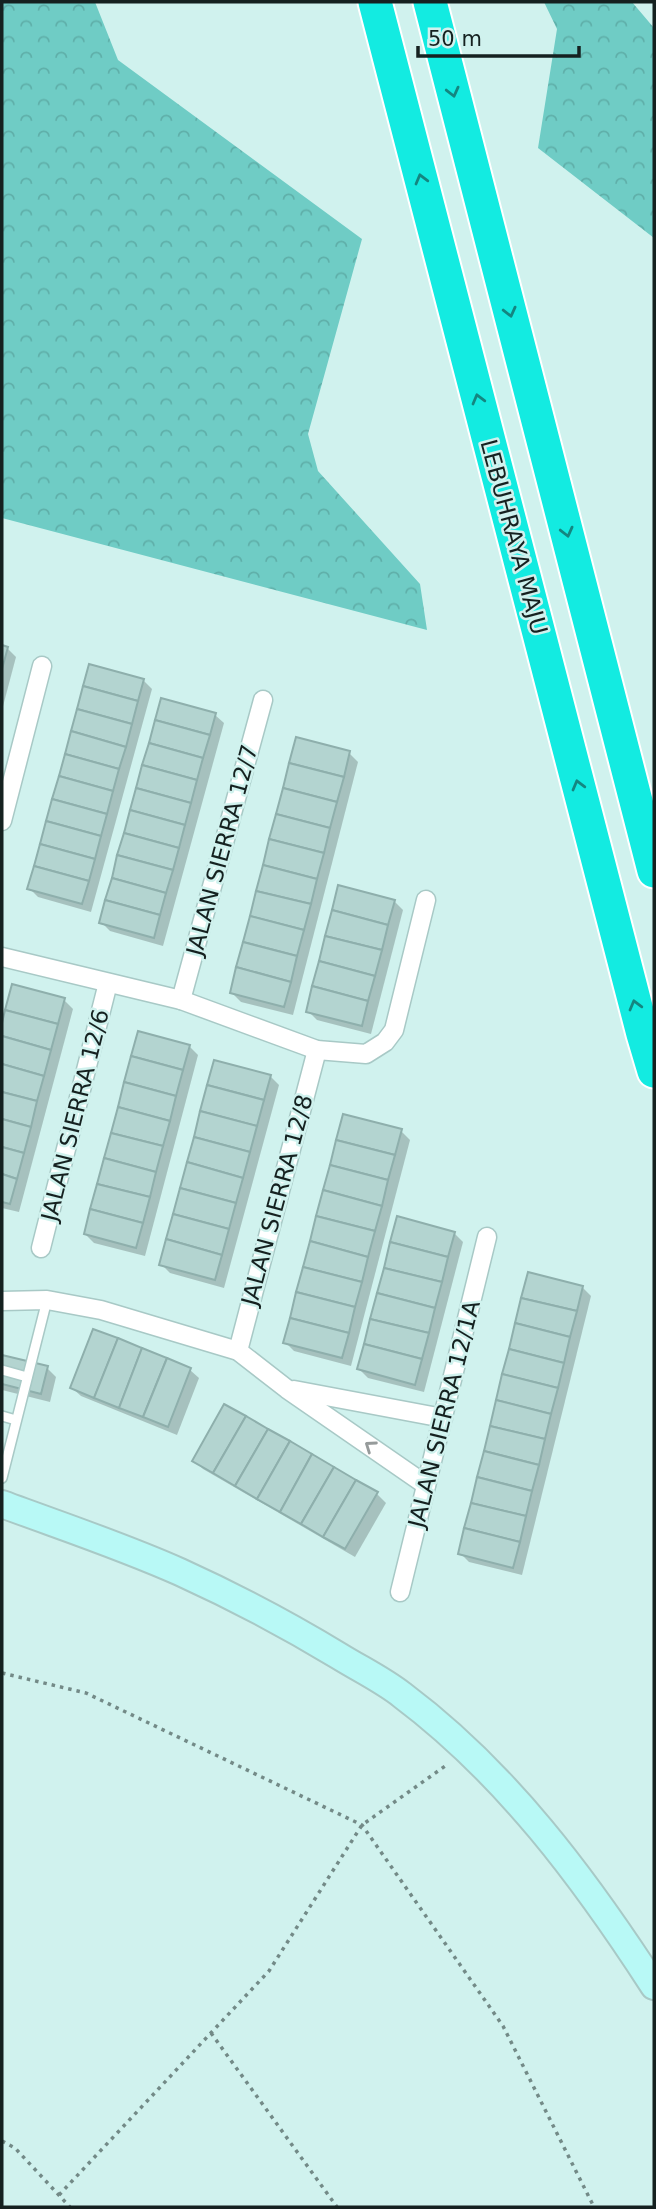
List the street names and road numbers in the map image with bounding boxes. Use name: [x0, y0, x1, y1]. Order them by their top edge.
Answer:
street label: LEBUHRAYA MAJU: [475, 437, 553, 637]
street label: JALAN SIERRA 12/7: [181, 742, 263, 960]
street label: JALAN SIERRA 12/6: [36, 1006, 114, 1226]
street label: JALAN SIERRA 12/8: [236, 1092, 318, 1310]
street label: JALAN SIERRA 12/1A: [403, 1298, 485, 1532]

